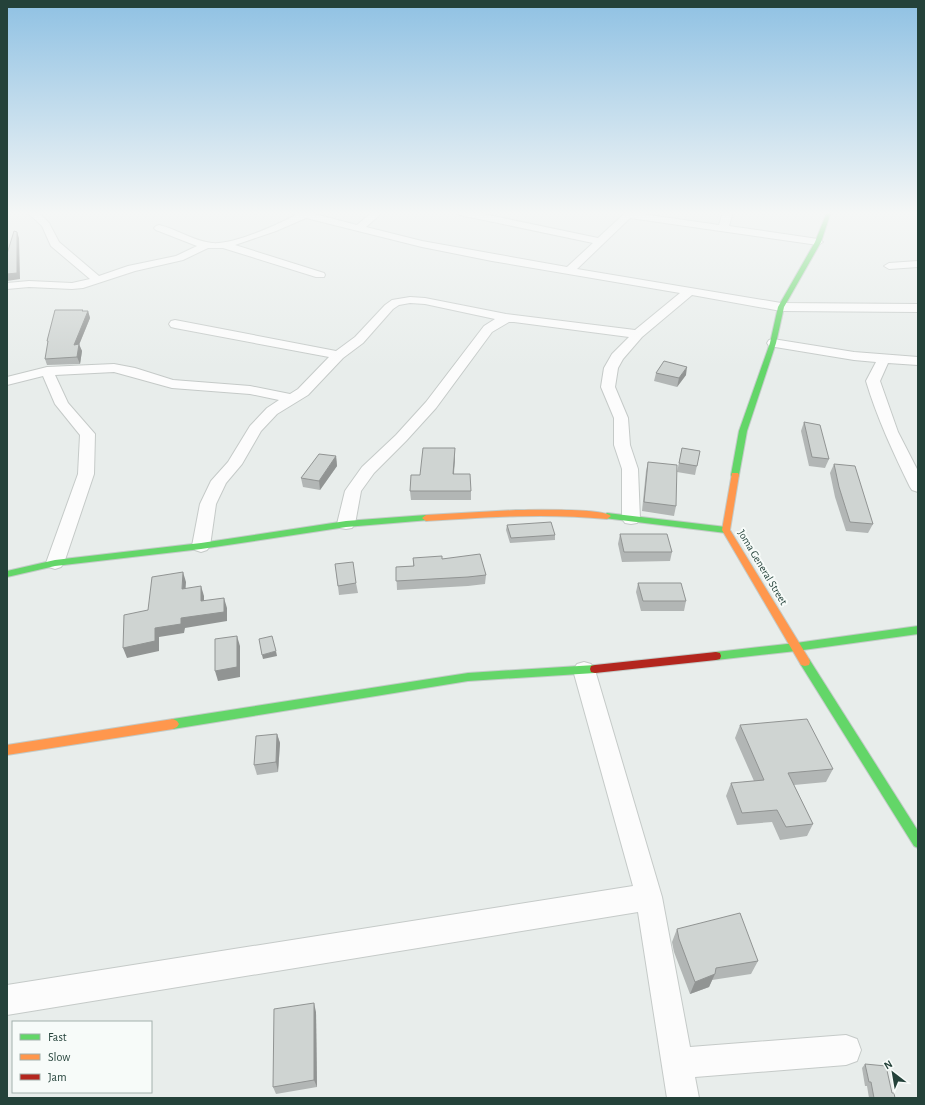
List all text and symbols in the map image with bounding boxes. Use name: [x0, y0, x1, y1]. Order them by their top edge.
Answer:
street label: Joma General Street: [736, 528, 790, 607]
legend: [12, 1021, 152, 1093]
text: Fast: [48, 1031, 67, 1043]
text: Slow: [48, 1051, 70, 1063]
north arrow: [873, 1053, 913, 1093]
text: N: [882, 1058, 894, 1072]
text: Jam: [48, 1071, 67, 1083]

